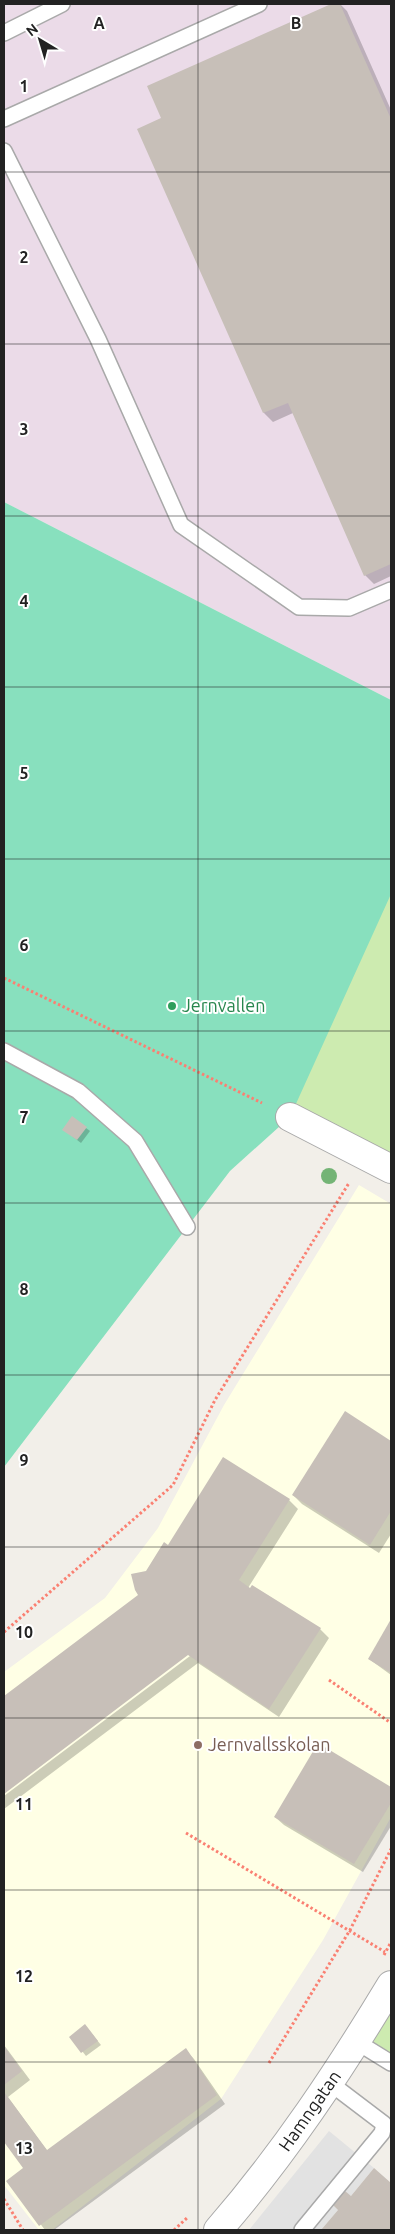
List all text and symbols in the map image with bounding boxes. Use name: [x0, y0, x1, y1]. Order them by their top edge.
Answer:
text: A: [93, 14, 105, 32]
text: B: [291, 14, 301, 32]
north arrow: [15, 15, 65, 65]
text: N: [23, 20, 41, 39]
text: 1: [19, 77, 29, 95]
text: 2: [19, 248, 29, 266]
text: 3: [19, 420, 29, 438]
text: 4: [19, 592, 29, 610]
text: 5: [19, 764, 29, 782]
text: 6: [19, 936, 29, 954]
place label: Jernvallen: [182, 995, 266, 1015]
marker: Jernvallen: [166, 1000, 178, 1012]
text: 7: [19, 1108, 29, 1126]
text: 8: [19, 1280, 29, 1298]
text: 9: [19, 1451, 29, 1469]
text: 10: [15, 1623, 33, 1641]
place label: Jernvallsskolan: [208, 1734, 330, 1754]
marker: Jernvallsskolan: [192, 1739, 204, 1751]
text: 11: [15, 1795, 33, 1813]
text: 12: [15, 1967, 33, 1985]
street label: Hamngatan: [274, 2066, 344, 2155]
text: 13: [15, 2139, 33, 2157]

